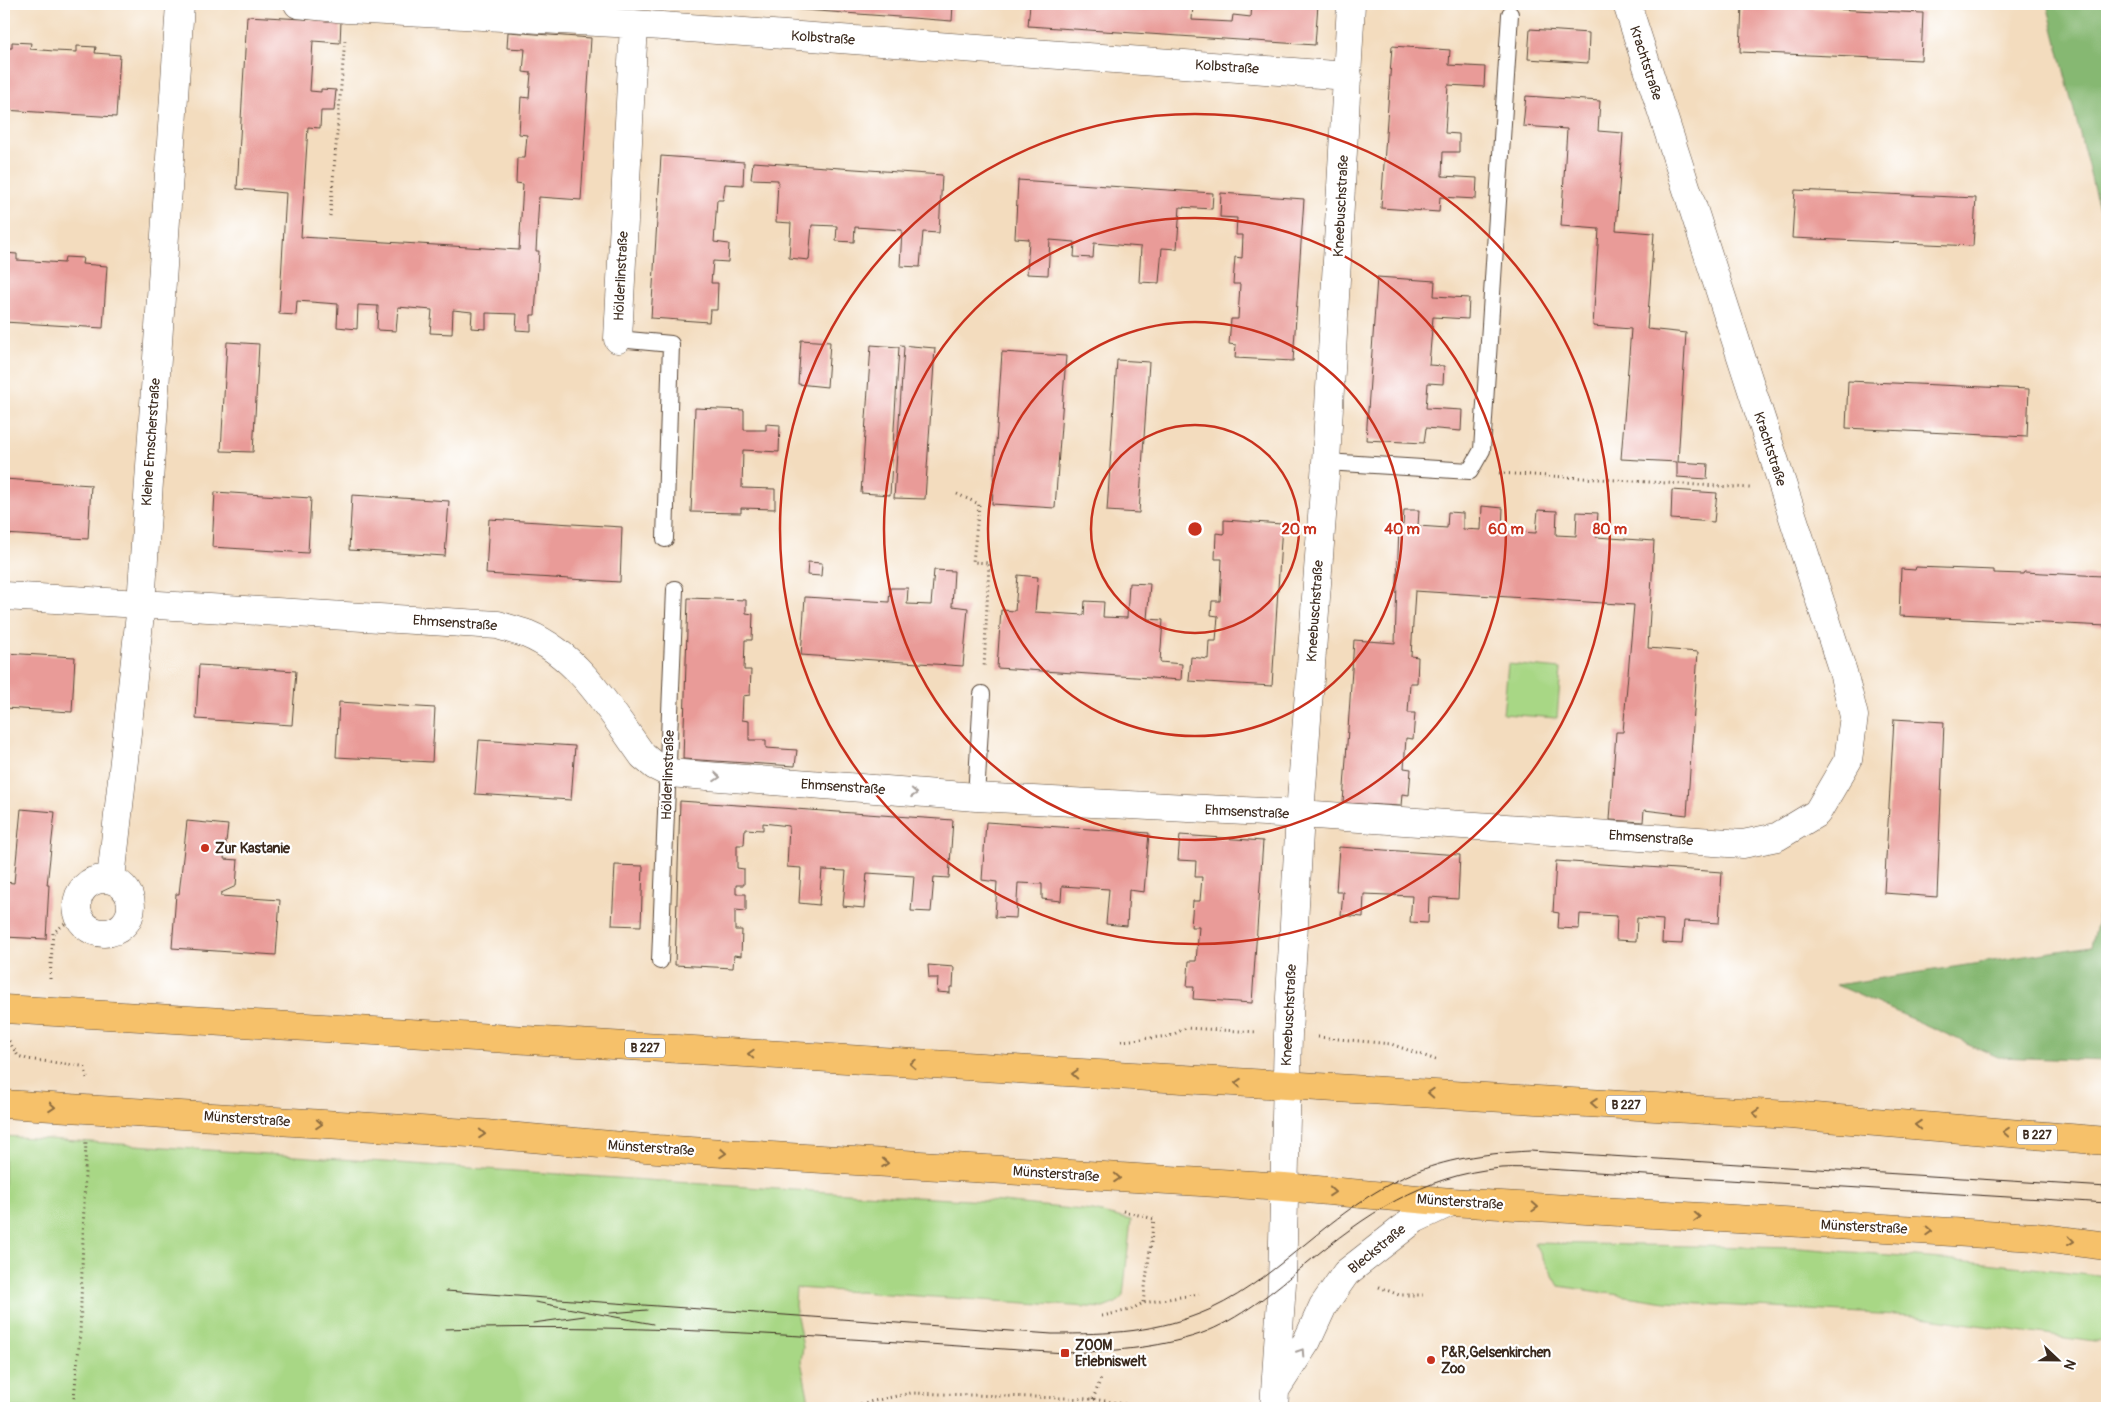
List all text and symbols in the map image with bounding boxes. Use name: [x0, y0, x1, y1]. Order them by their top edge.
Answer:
street label: Krachtstraße: [1626, 24, 1666, 102]
street label: Kolbstraße: [790, 27, 856, 49]
street label: Kolbstraße: [1194, 56, 1260, 78]
street label: Kneebuschstraße: [1330, 155, 1352, 257]
street label: Hölderlinstraße: [610, 231, 632, 321]
street label: Kleine Emscherstraße: [138, 377, 164, 507]
street label: Krachtstraße: [1750, 410, 1790, 488]
centre of rings: [1186, 520, 1204, 538]
text: 20 m: [1281, 520, 1317, 539]
text: 40 m: [1384, 520, 1420, 539]
text: 60 m: [1488, 520, 1524, 539]
text: 80 m: [1593, 520, 1627, 539]
street label: Kneebuschstraße: [1303, 559, 1327, 662]
street label: Ehmsenstraße: [412, 612, 498, 634]
street label: Hölderlinstraße: [658, 730, 678, 820]
one-way arrow: [713, 771, 721, 782]
street label: Ehmsenstraße: [800, 776, 886, 798]
one-way arrow: [910, 787, 918, 798]
street label: Ehmsenstraße: [1204, 801, 1290, 823]
street label: Ehmsenstraße: [1608, 827, 1694, 849]
place label: Zur Kastanie: [215, 840, 291, 857]
marker: Zur Kastanie: [199, 842, 211, 854]
street label: Kneebuschstraße: [1278, 964, 1300, 1066]
road number: B 227: [625, 1038, 665, 1058]
one-way arrow: [747, 1049, 755, 1060]
one-way arrow: [909, 1059, 917, 1070]
one-way arrow: [1071, 1068, 1079, 1079]
one-way arrow: [1233, 1077, 1241, 1088]
one-way arrow: [1427, 1088, 1435, 1099]
road number: B 227: [1606, 1096, 1646, 1114]
one-way arrow: [1589, 1098, 1597, 1109]
one-way arrow: [49, 1101, 57, 1112]
street label: Münsterstraße: [203, 1107, 291, 1131]
one-way arrow: [1752, 1108, 1760, 1119]
one-way arrow: [316, 1119, 324, 1130]
one-way arrow: [1914, 1120, 1922, 1131]
road number: B 227: [2017, 1126, 2057, 1144]
one-way arrow: [2002, 1127, 2010, 1138]
one-way arrow: [478, 1129, 486, 1140]
street label: Münsterstraße: [607, 1136, 695, 1160]
one-way arrow: [719, 1148, 727, 1159]
one-way arrow: [881, 1158, 889, 1169]
street label: Münsterstraße: [1012, 1162, 1100, 1186]
one-way arrow: [1113, 1172, 1121, 1183]
one-way arrow: [1328, 1186, 1336, 1197]
street label: Münsterstraße: [1416, 1190, 1504, 1214]
one-way arrow: [1531, 1201, 1539, 1212]
one-way arrow: [1693, 1211, 1701, 1222]
street label: Münsterstraße: [1820, 1216, 1908, 1238]
street label: Bleckstraße: [1345, 1221, 1409, 1277]
one-way arrow: [1926, 1225, 1934, 1236]
one-way arrow: [2067, 1235, 2075, 1246]
north arrow: [2034, 1334, 2084, 1384]
place label: ZOOM Erlebniswelt: [1075, 1337, 1147, 1370]
place label: P&R,Gelsenkirchen Zoo: [1441, 1344, 1551, 1377]
marker: ZOOM Erlebniswelt: [1059, 1347, 1071, 1359]
one-way arrow: [1294, 1348, 1304, 1357]
marker: P&R,Gelsenkirchen Zoo: [1425, 1354, 1437, 1366]
text: N: [2060, 1357, 2079, 1372]

